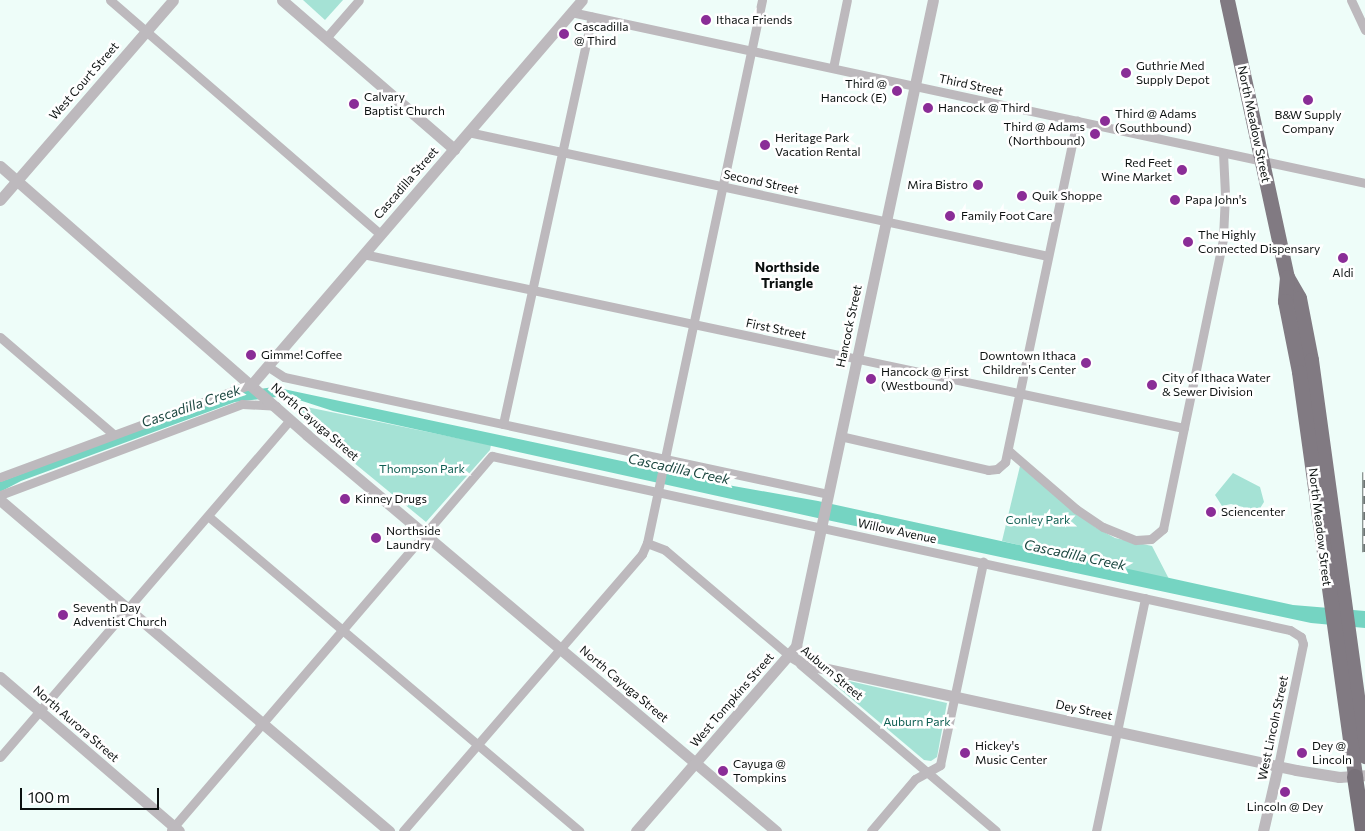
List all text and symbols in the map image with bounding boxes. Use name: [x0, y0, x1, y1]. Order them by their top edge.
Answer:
place label: Ithaca Friends: [716, 13, 792, 27]
marker: Ithaca Friends: [700, 14, 712, 26]
place label: Cascadilla @ Third: [574, 20, 629, 48]
marker: Cascadilla @ Third: [558, 28, 570, 40]
street label: West Court Street: [46, 39, 122, 123]
place label: Guthrie Med Supply Depot: [1136, 59, 1210, 87]
street label: North Meadow Street: [1235, 64, 1273, 184]
marker: Guthrie Med Supply Depot: [1120, 67, 1132, 79]
street label: Third Street: [938, 71, 1004, 99]
place label: Third @ Hancock (E): [821, 77, 887, 105]
marker: Third @ Hancock (E): [891, 85, 903, 97]
place label: Calvary Baptist Church: [364, 90, 445, 118]
marker: B&W Supply Company: [1302, 94, 1314, 106]
marker: Calvary Baptist Church: [348, 98, 360, 110]
place label: Hancock @ Third: [938, 101, 1030, 115]
marker: Hancock @ Third: [922, 102, 934, 114]
place label: Third @ Adams (Southbound): [1115, 107, 1196, 135]
place label: B&W Supply Company: [1274, 108, 1342, 136]
marker: Third @ Adams (Southbound): [1099, 115, 1111, 127]
place label: Third @ Adams (Northbound): [1004, 120, 1085, 148]
marker: Third @ Adams (Northbound): [1089, 128, 1101, 140]
place label: Heritage Park Vacation Rental: [775, 131, 861, 159]
marker: Heritage Park Vacation Rental: [759, 139, 771, 151]
street label: Cascadilla Street: [371, 144, 441, 222]
place label: Red Feet Wine Market: [1101, 156, 1172, 184]
marker: Red Feet Wine Market: [1176, 164, 1188, 176]
street label: Second Street: [722, 167, 800, 197]
place label: Mira Bistro: [907, 178, 968, 192]
marker: Mira Bistro: [972, 179, 984, 191]
place label: Quik Shoppe: [1032, 189, 1102, 203]
marker: Quik Shoppe: [1016, 190, 1028, 202]
place label: Papa John's: [1185, 193, 1247, 207]
marker: Papa John's: [1169, 194, 1181, 206]
marker: Family Foot Care: [943, 209, 957, 223]
place label: Family Foot Care: [961, 209, 1053, 223]
place label: The Highly Connected Dispensary: [1198, 228, 1320, 256]
marker: The Highly Connected Dispensary: [1182, 236, 1194, 248]
marker: Aldi: [1337, 252, 1349, 264]
district label: Northside Triangle: [755, 259, 819, 292]
place label: Aldi: [1332, 266, 1354, 280]
street label: Hancock Street: [833, 283, 865, 369]
street label: First Street: [745, 316, 807, 342]
place label: Gimme! Coffee: [261, 348, 342, 362]
marker: Gimme! Coffee: [245, 349, 257, 361]
place label: Downtown Ithaca Children's Center: [980, 349, 1076, 377]
marker: Downtown Ithaca Children's Center: [1080, 357, 1092, 369]
place label: Hancock @ First (Westbound): [881, 365, 969, 393]
place label: City of Ithaca Water & Sewer Division: [1162, 371, 1271, 399]
marker: Hancock @ First (Westbound): [865, 373, 877, 385]
marker: City of Ithaca Water & Sewer Division: [1146, 379, 1158, 391]
street label: North Cayuga Street: [268, 380, 362, 464]
water label: Cascadilla Creek: [139, 381, 243, 431]
water label: Cascadilla Creek: [627, 450, 731, 488]
park label: Thompson Park: [379, 462, 465, 476]
street label: North Meadow Street: [1306, 467, 1334, 587]
place label: Kinney Drugs: [355, 492, 427, 506]
marker: Kinney Drugs: [339, 493, 351, 505]
place label: Sciencenter: [1221, 505, 1285, 519]
marker: Sciencenter: [1205, 506, 1217, 518]
park label: Conley Park: [1005, 513, 1071, 527]
street label: Willow Avenue: [856, 516, 938, 546]
place label: Northside Laundry: [386, 524, 441, 552]
marker: Northside Laundry: [370, 532, 382, 544]
water label: Cascadilla Creek: [1023, 536, 1127, 574]
place label: Seventh Day Adventist Church: [73, 601, 167, 629]
marker: Seventh Day Adventist Church: [57, 609, 69, 621]
street label: North Cayuga Street: [577, 643, 671, 725]
street label: Auburn Street: [798, 643, 866, 703]
street label: West Tompkins Street: [687, 650, 777, 750]
street label: West Lincoln Street: [1255, 674, 1291, 782]
street label: North Aurora Street: [30, 683, 122, 765]
street label: Dey Street: [1054, 697, 1114, 723]
park label: Auburn Park: [883, 715, 951, 729]
place label: Hickey's Music Center: [975, 739, 1047, 767]
place label: Dey @ Lincoln: [1312, 739, 1352, 767]
marker: Hickey's Music Center: [959, 747, 971, 759]
marker: Dey @ Lincoln: [1296, 747, 1308, 759]
place label: Cayuga @ Tompkins: [733, 757, 786, 785]
marker: Cayuga @ Tompkins: [717, 765, 729, 777]
scale bar: [22, 778, 161, 810]
marker: Lincoln @ Dey: [1279, 786, 1291, 798]
text: 100 m: [28, 788, 70, 806]
place label: Lincoln @ Dey: [1247, 800, 1323, 814]

